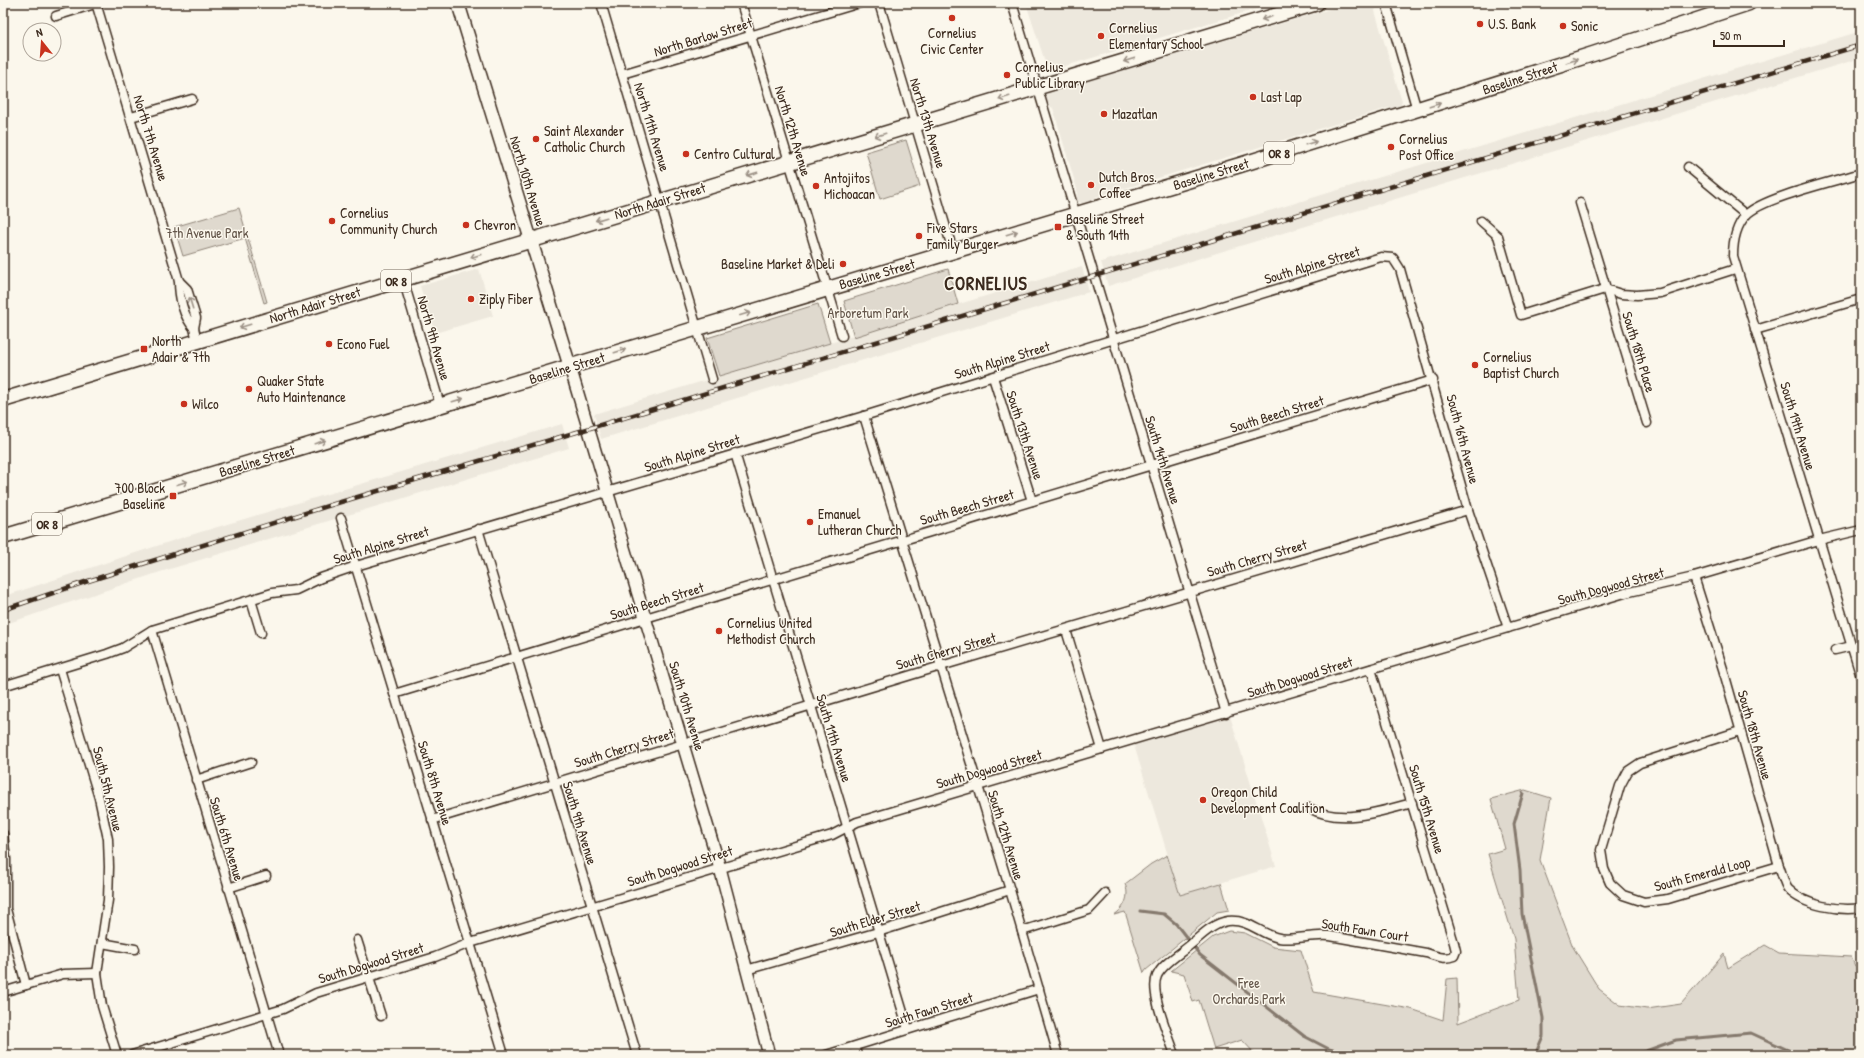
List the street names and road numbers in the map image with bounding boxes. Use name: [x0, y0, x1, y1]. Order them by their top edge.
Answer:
street label: North Barlow Street: [651, 12, 755, 61]
street label: Baseline Street: [1480, 56, 1560, 99]
street label: North 13th Avenue: [906, 76, 951, 171]
street label: North 11th Avenue: [630, 80, 675, 174]
street label: North 12th Avenue: [771, 83, 816, 179]
street label: North 7th Avenue: [129, 93, 174, 183]
street label: North 10th Avenue: [506, 134, 551, 229]
road number: OR 8: [1264, 142, 1294, 164]
street label: Baseline Street: [1171, 153, 1251, 194]
street label: North Adair Street: [612, 178, 708, 223]
street label: South Alpine Street: [1262, 241, 1362, 289]
street label: Baseline Street: [837, 254, 917, 293]
road number: OR 8: [381, 270, 411, 292]
street label: North Adair Street: [267, 282, 363, 327]
street label: North 9th Avenue: [413, 293, 456, 383]
street label: South 18th Place: [1618, 309, 1661, 395]
street label: South Alpine Street: [952, 336, 1052, 384]
street label: Baseline Street: [527, 347, 607, 388]
street label: South 19th Avenue: [1776, 379, 1821, 473]
street label: South 13th Avenue: [1002, 388, 1049, 482]
street label: South Beech Street: [1228, 390, 1326, 437]
street label: South 16th Avenue: [1442, 392, 1485, 486]
street label: South 14th Avenue: [1141, 413, 1186, 507]
street label: South Alpine Street: [642, 429, 742, 477]
street label: Baseline Street: [217, 440, 297, 481]
street label: South Beech Street: [918, 484, 1016, 529]
road number: OR 8: [32, 513, 62, 535]
street label: South Alpine Street: [331, 521, 431, 569]
street label: South Cherry Street: [1205, 534, 1310, 582]
street label: South Dogwood Street: [1556, 562, 1666, 610]
street label: South Beech Street: [608, 577, 706, 624]
street label: South Cherry Street: [894, 627, 999, 675]
street label: South Dogwood Street: [1245, 651, 1355, 703]
street label: South 10th Avenue: [665, 659, 710, 753]
street label: South 18th Avenue: [1734, 688, 1777, 782]
street label: South 11th Avenue: [812, 691, 857, 785]
street label: South Cherry Street: [572, 723, 676, 773]
street label: South 8th Avenue: [414, 738, 457, 828]
street label: South 5th Avenue: [89, 744, 128, 834]
street label: South Dogwood Street: [934, 744, 1044, 794]
street label: South 15th Avenue: [1405, 762, 1450, 856]
street label: South 9th Avenue: [559, 779, 602, 867]
street label: South 12th Avenue: [984, 788, 1029, 882]
street label: South 6th Avenue: [206, 795, 249, 883]
street label: South Dogwood Street: [625, 840, 735, 892]
street label: South Emerald Loop: [1652, 852, 1752, 896]
street label: South Elder Street: [827, 896, 923, 941]
street label: South Fawn Court: [1320, 913, 1410, 946]
street label: South Dogwood Street: [316, 937, 426, 989]
street label: South Fawn Street: [883, 987, 975, 1032]

